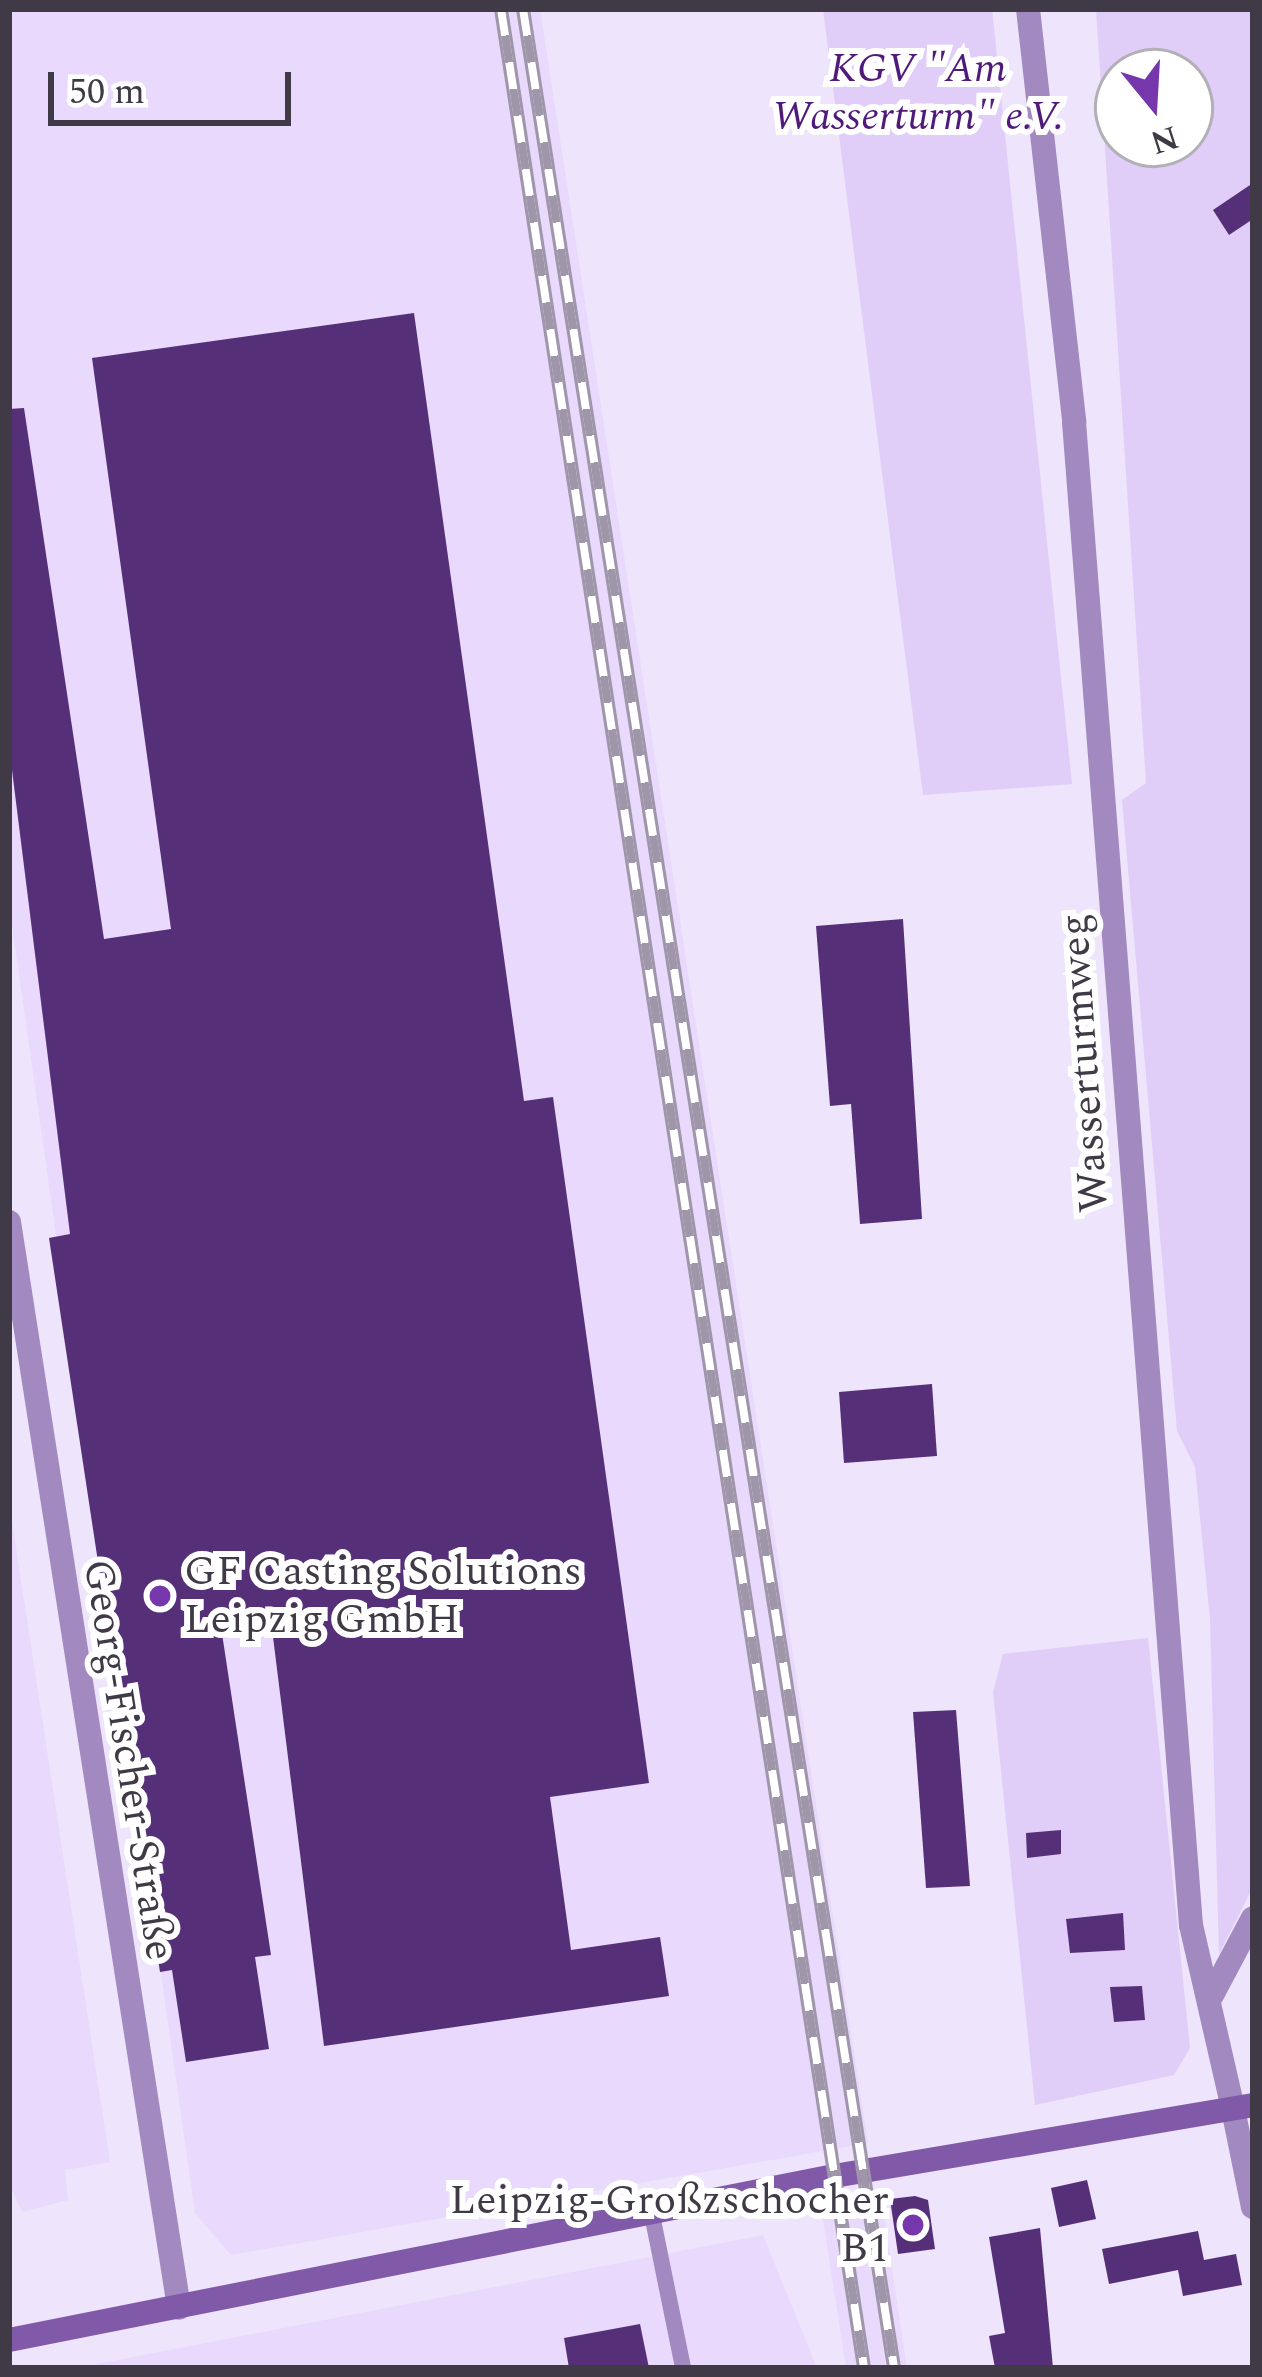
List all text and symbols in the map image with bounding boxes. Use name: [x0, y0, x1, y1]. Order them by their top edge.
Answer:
park label: KGV "Am Wasserturm" e.V.: [772, 44, 1064, 142]
scale bar: [54, 48, 297, 122]
north arrow: [1094, 48, 1214, 168]
text: 50 m: [69, 65, 145, 120]
text: N: [1144, 111, 1185, 167]
street label: Wasserturmweg: [1049, 912, 1121, 1214]
place label: GF Casting Solutions Leipzig GmbH: [184, 1547, 582, 1646]
street label: Georg-Fischer-Straße: [71, 1556, 185, 1964]
marker: GF Casting Solutions Leipzig GmbH: [147, 1583, 173, 1609]
place label: Leipzig-Großzschocher B1: [450, 2176, 889, 2274]
marker: Leipzig-Großzschocher B1: [900, 2212, 926, 2238]

